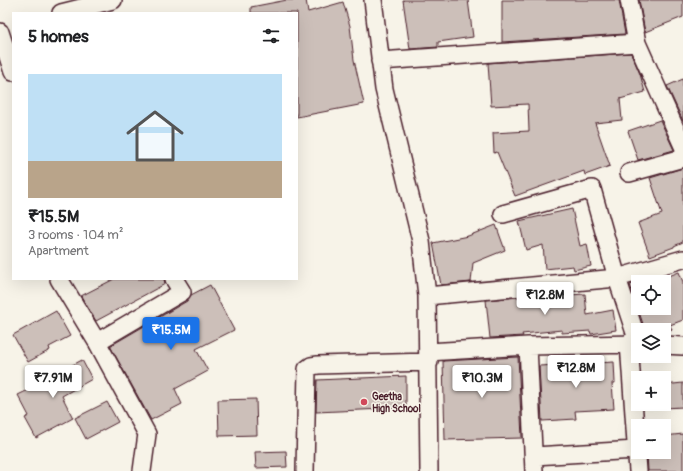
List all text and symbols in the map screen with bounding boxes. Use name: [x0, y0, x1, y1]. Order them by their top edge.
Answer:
icon: filters: [260, 25, 282, 47]
text: 5 homes: [28, 26, 89, 47]
icon: home: [119, 100, 191, 172]
text: ₹15.5M: [28, 206, 79, 227]
text: 3 rooms · 104 m²: [28, 227, 123, 243]
text: Apartment: [28, 243, 89, 259]
map controls: [631, 275, 671, 459]
button: locate: [631, 275, 671, 315]
pin: ₹12.8M: [512, 282, 578, 316]
text: ₹12.8M: [526, 287, 564, 303]
pin: ₹15.5M: [138, 317, 204, 351]
text: ₹15.5M: [151, 322, 191, 338]
button: layers: [631, 323, 671, 363]
pin: ₹12.8M: [543, 355, 609, 389]
text: ₹12.8M: [557, 360, 595, 376]
pin: ₹7.91M: [20, 365, 86, 399]
pin: ₹10.3M: [449, 365, 515, 399]
text: ₹7.91M: [34, 370, 72, 386]
text: ₹10.3M: [461, 370, 503, 386]
button: +: [631, 371, 671, 411]
place label: Geetha High School: [372, 391, 421, 415]
marker: Geetha High School: [359, 397, 369, 407]
button: −: [631, 419, 671, 459]

